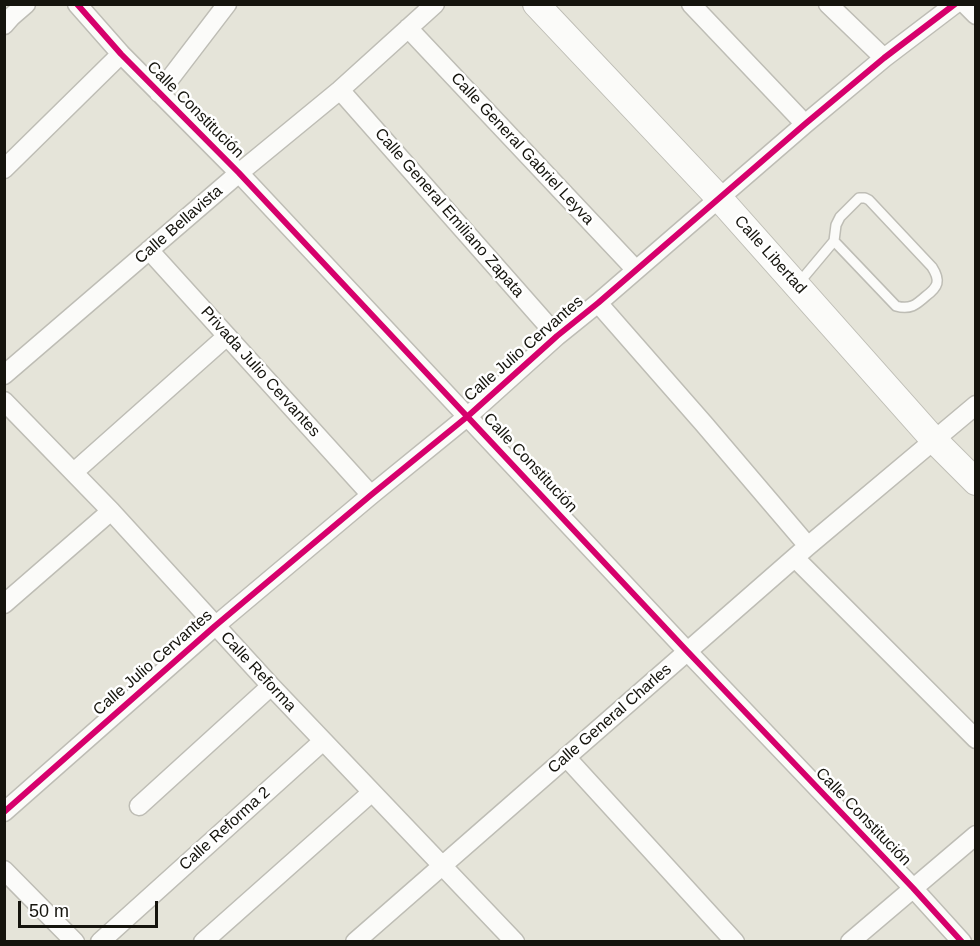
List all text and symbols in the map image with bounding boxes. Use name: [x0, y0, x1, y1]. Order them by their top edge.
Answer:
street label: Calle Constitución: [143, 58, 247, 162]
street label: Calle General Gabriel Leyva: [446, 69, 598, 229]
street label: Calle General Emiliano Zapata: [370, 124, 528, 302]
street label: Calle Bellavista: [131, 182, 227, 268]
street label: Calle Libertad: [730, 212, 810, 298]
street label: Calle Julio Cervantes: [461, 292, 587, 406]
street label: Privada Julio Cervantes: [196, 303, 324, 441]
street label: Calle Constitución: [479, 409, 581, 517]
street label: Calle Julio Cervantes: [90, 606, 216, 720]
street label: Calle Reforma: [216, 628, 300, 716]
street label: Calle General Charles: [544, 660, 676, 778]
street label: Calle Constitución: [811, 764, 915, 870]
street label: Calle Reforma 2: [176, 783, 274, 875]
scale bar: [21, 889, 160, 927]
text: 50 m: [29, 901, 69, 921]

